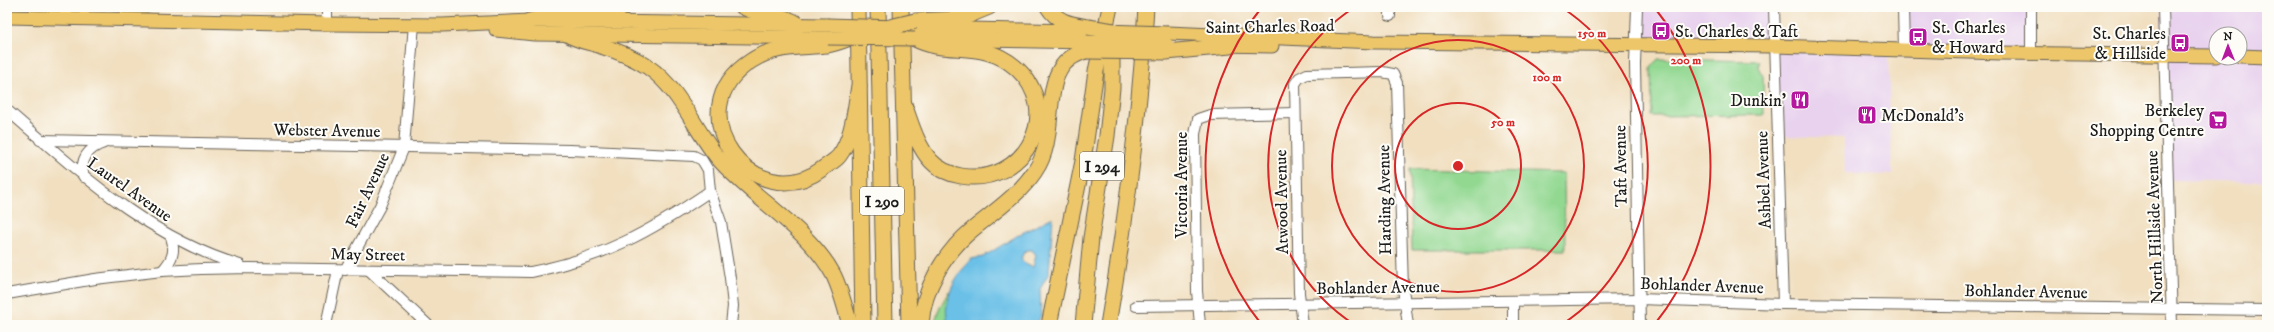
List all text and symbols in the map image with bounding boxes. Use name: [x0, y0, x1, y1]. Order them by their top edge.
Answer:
street label: Saint Charles Road: [1205, 15, 1335, 39]
place label: St. Charles & Howard: [1932, 17, 2006, 59]
bus stop icon: St. Charles & Taft: [1650, 20, 1672, 42]
place label: St. Charles & Taft: [1675, 21, 1799, 43]
place label: St. Charles & Hillside: [2093, 23, 2166, 65]
text: 150 m: [1578, 26, 1606, 41]
bus stop icon: St. Charles & Howard: [1907, 26, 1929, 48]
north arrow: [2208, 26, 2248, 66]
text: N: [2223, 30, 2232, 44]
bus stop icon: St. Charles & Hillside: [2169, 32, 2191, 54]
text: 200 m: [1671, 53, 1701, 68]
text: 100 m: [1533, 70, 1561, 85]
restaurant icon: Dunkin': [1789, 89, 1811, 111]
place label: Dunkin': [1730, 90, 1786, 112]
place label: Berkeley Shopping Centre: [2090, 100, 2205, 142]
restaurant icon: McDonald's: [1856, 104, 1878, 126]
place label: McDonald's: [1881, 105, 1964, 127]
supermarket icon: Berkeley Shopping Centre: [2207, 109, 2229, 131]
text: 50 m: [1490, 115, 1515, 130]
street label: Webster Avenue: [272, 119, 381, 143]
street label: Taft Avenue: [1609, 125, 1633, 207]
street label: Ashbel Avenue: [1751, 131, 1777, 229]
street label: Victoria Avenue: [1171, 132, 1193, 239]
street label: Harding Avenue: [1373, 145, 1397, 255]
street label: Fair Avenue: [341, 149, 395, 232]
street label: Atwood Avenue: [1270, 149, 1294, 255]
street label: North Hillside Avenue: [2141, 150, 2169, 304]
street label: Laurel Avenue: [83, 152, 176, 227]
road number: I 294: [1080, 152, 1124, 180]
centre of rings: [1451, 159, 1465, 173]
road number: I 290: [860, 187, 904, 215]
street label: May Street: [330, 243, 406, 267]
street label: Bohlander Avenue: [1640, 273, 1764, 299]
street label: Bohlander Avenue: [1316, 276, 1440, 300]
street label: Bohlander Avenue: [1964, 280, 2088, 304]

